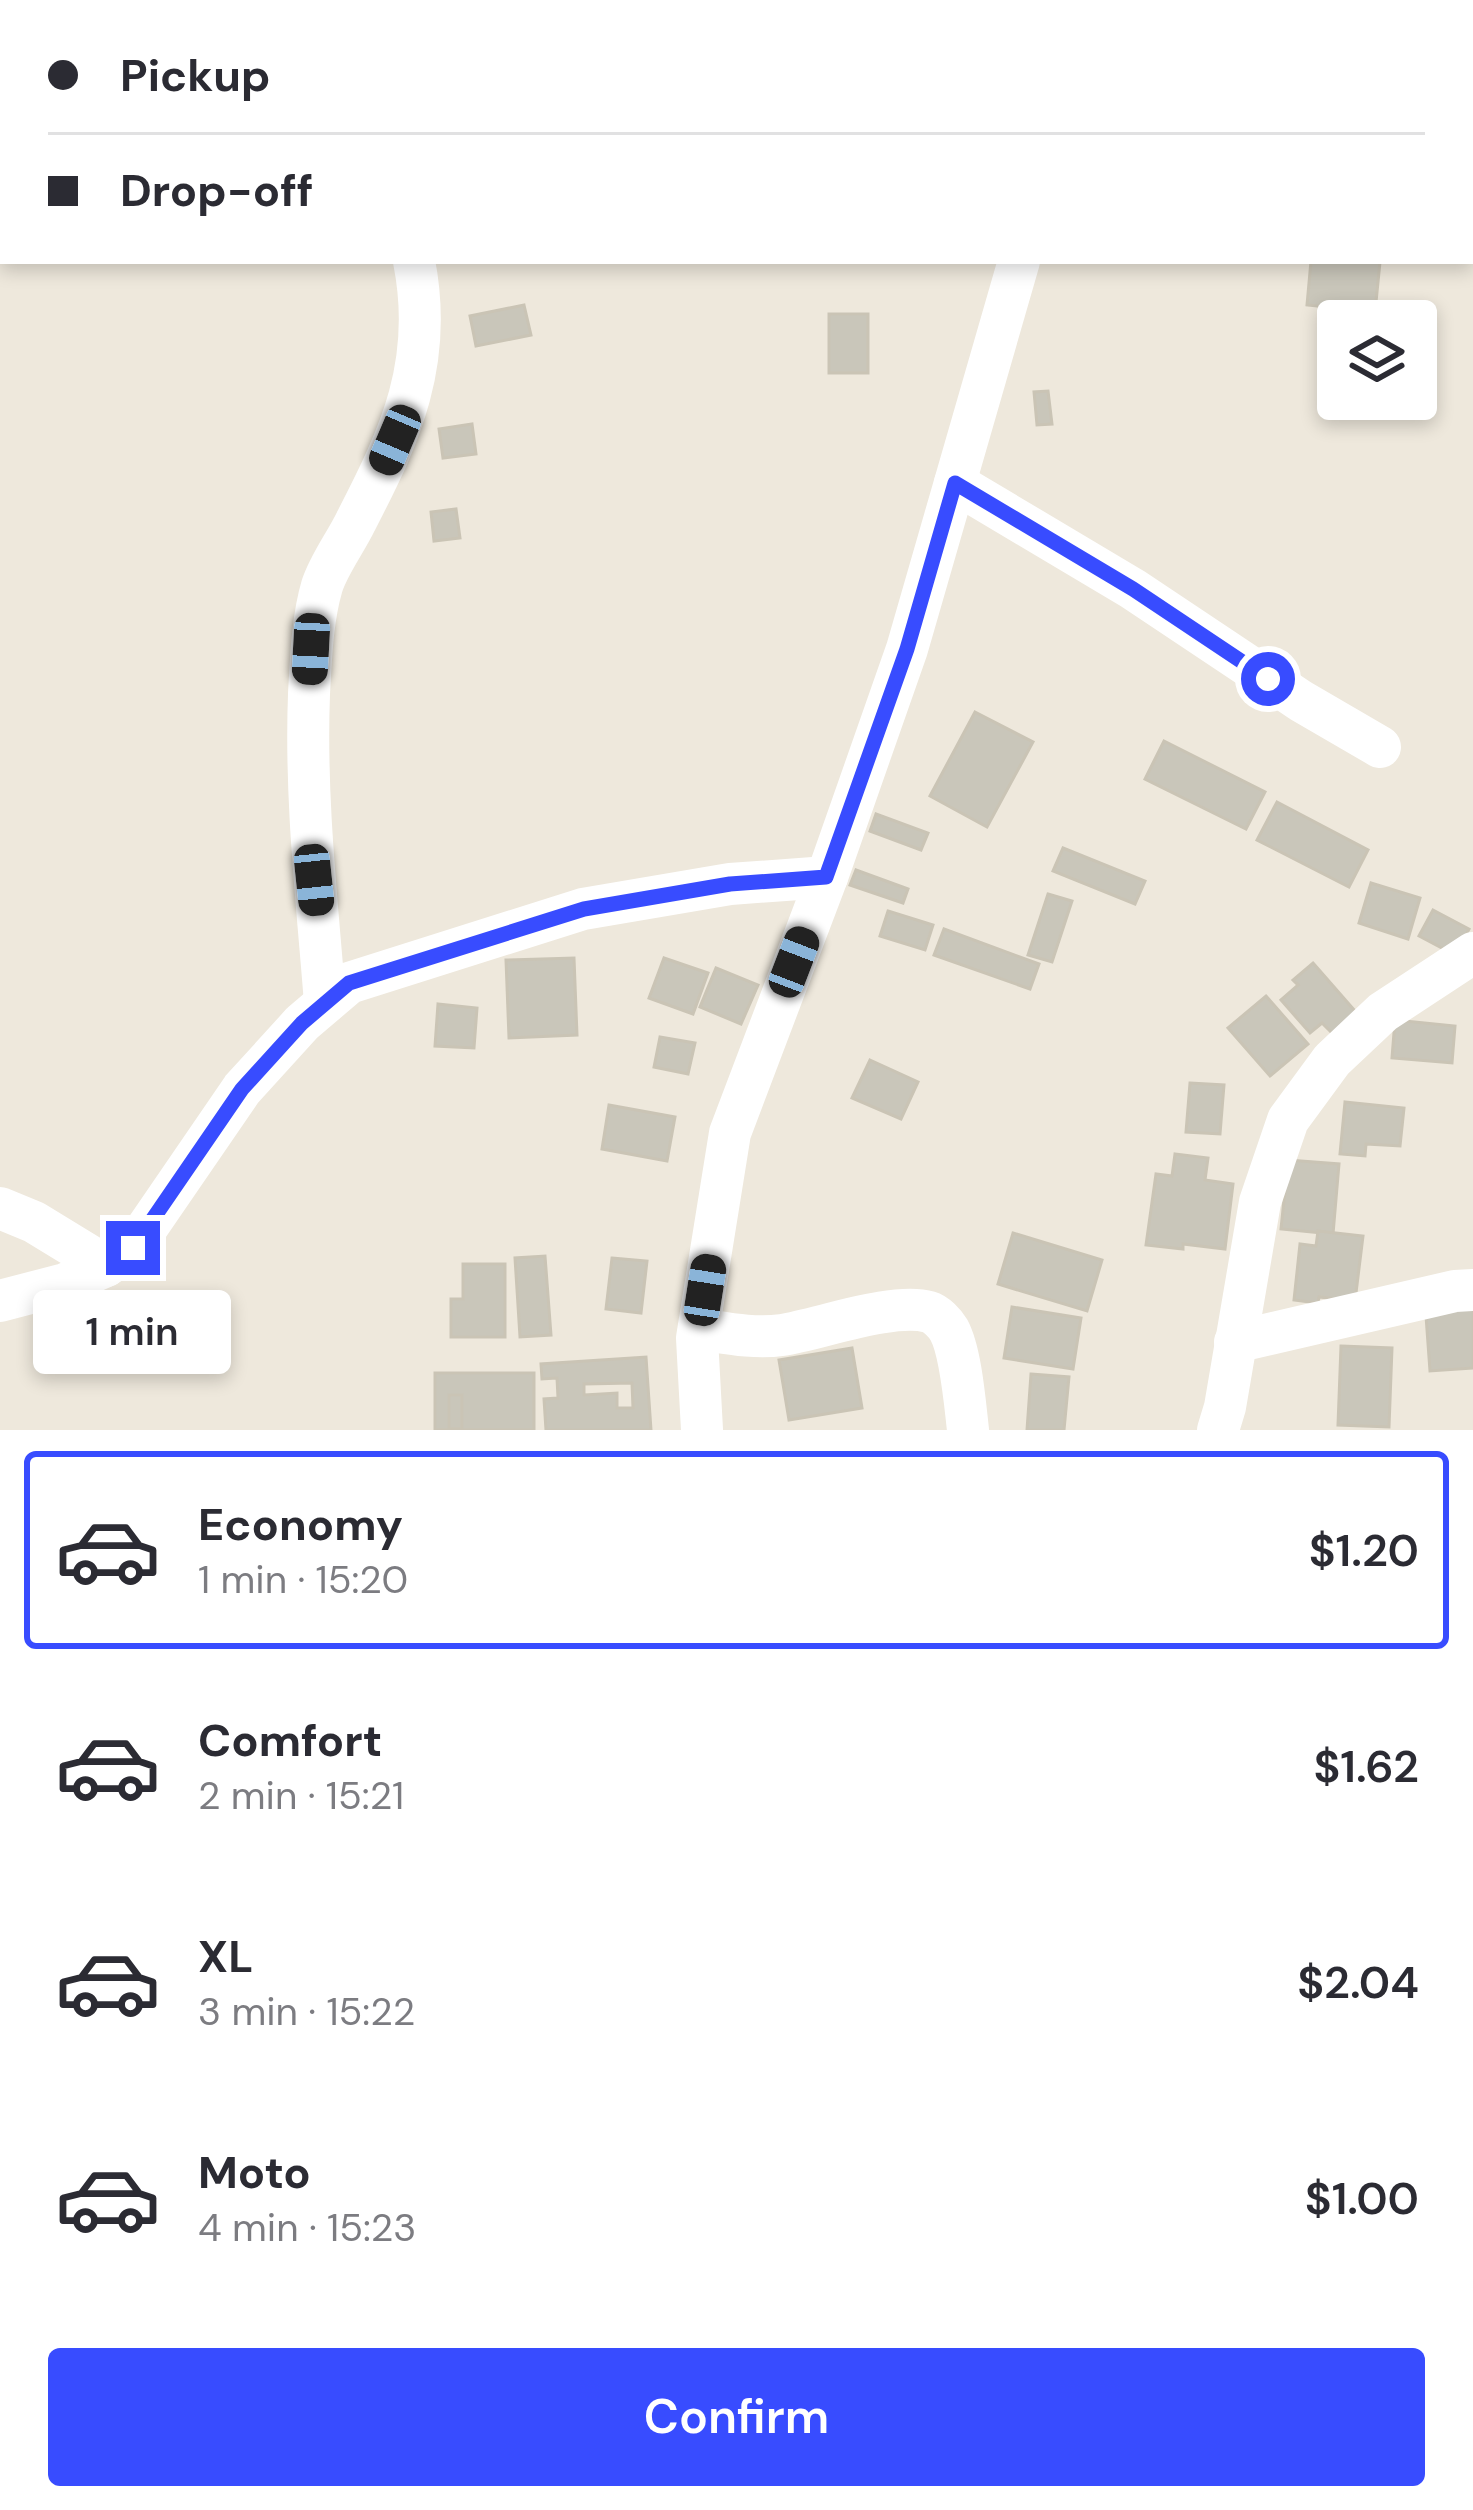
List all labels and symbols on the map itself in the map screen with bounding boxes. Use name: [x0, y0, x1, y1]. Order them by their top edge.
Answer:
car: [364, 400, 426, 480]
car: [291, 612, 331, 686]
route start: [1241, 652, 1295, 706]
car: [292, 842, 336, 918]
car: [764, 922, 824, 1002]
route end: [106, 1221, 160, 1275]
car: [682, 1252, 728, 1328]
callout: 1 min: [34, 1290, 232, 1374]

